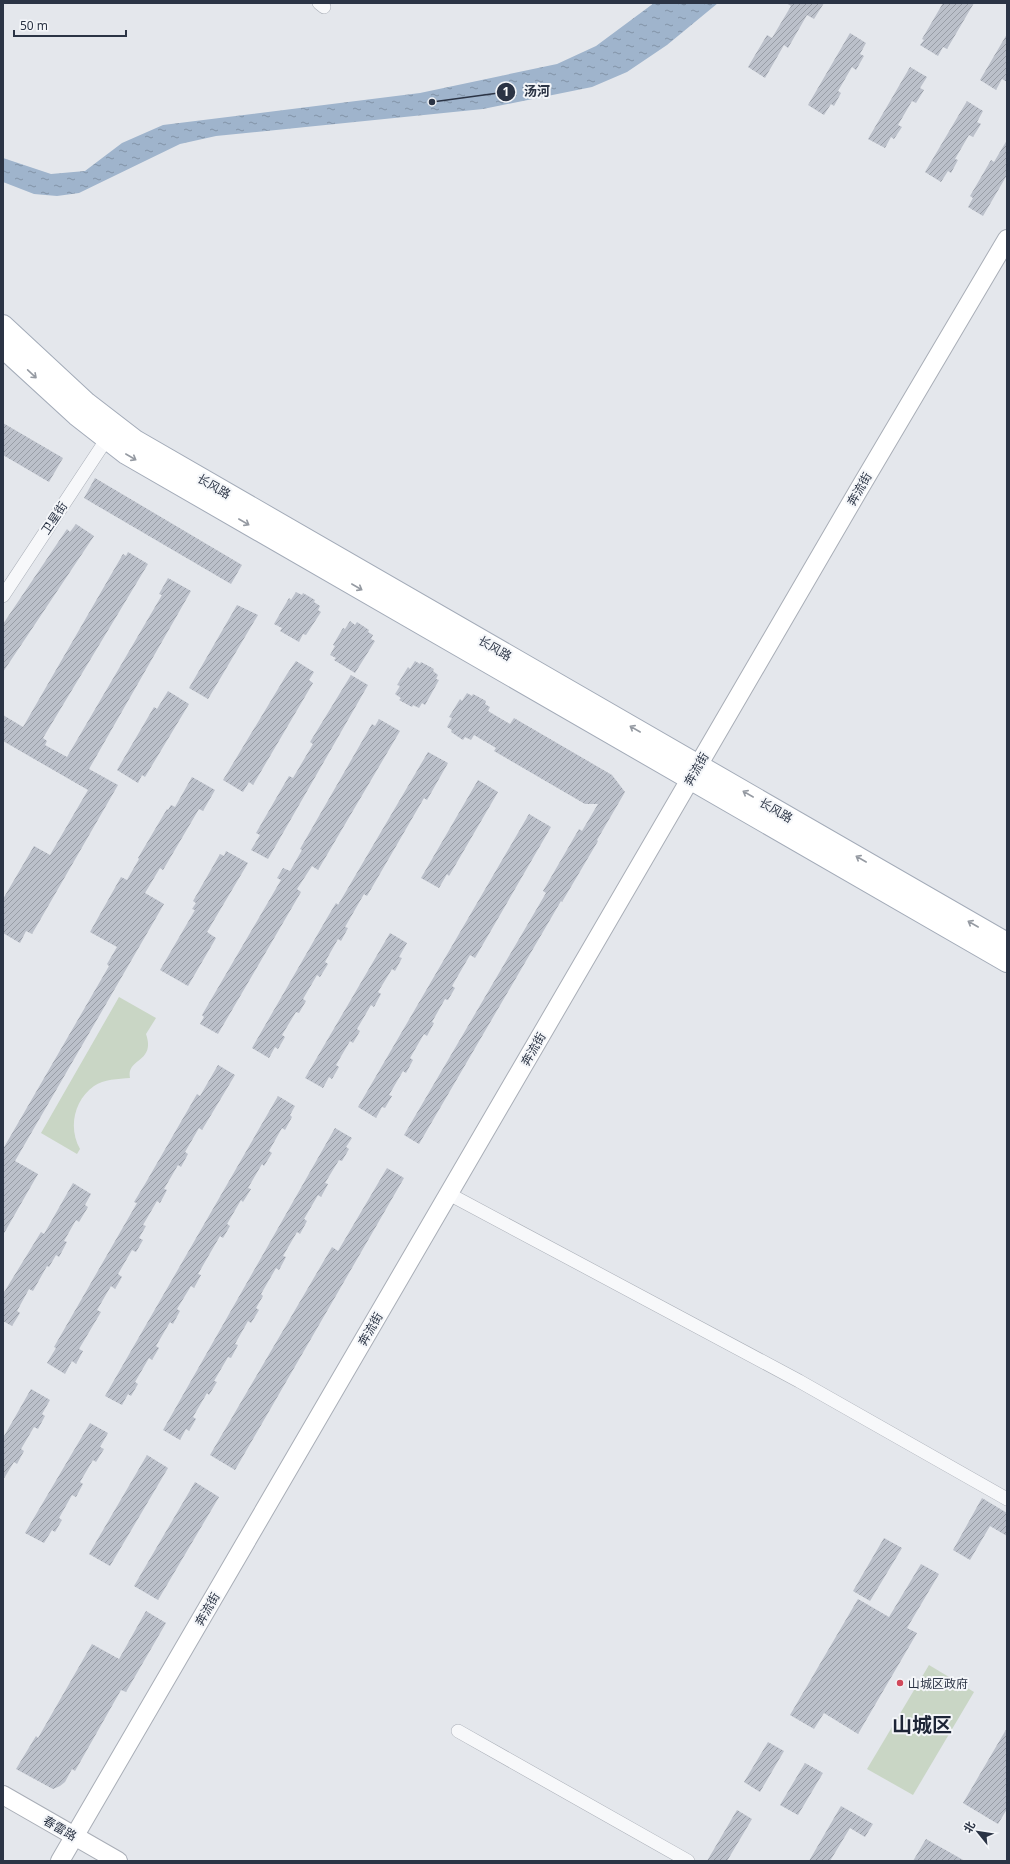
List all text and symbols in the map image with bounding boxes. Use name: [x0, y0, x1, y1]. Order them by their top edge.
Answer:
scale bar: [14, 12, 126, 38]
text: 50 m: [20, 17, 48, 34]
callout: 汤河: [496, 79, 558, 104]
text: 汤河: [524, 82, 550, 100]
text: 1: [503, 83, 509, 100]
one-way arrow: [26, 369, 36, 378]
one-way arrow: [125, 454, 137, 462]
street label: 奔流街: [843, 469, 875, 509]
street label: 长风路: [194, 470, 234, 502]
street label: 卫星街: [37, 498, 71, 538]
one-way arrow: [238, 519, 250, 527]
one-way arrow: [350, 584, 362, 592]
street label: 长风路: [475, 632, 515, 664]
one-way arrow: [629, 725, 641, 732]
street label: 奔流街: [680, 749, 712, 789]
one-way arrow: [742, 789, 754, 797]
street label: 长风路: [756, 794, 796, 826]
one-way arrow: [855, 854, 867, 862]
one-way arrow: [967, 919, 979, 927]
street label: 奔流街: [517, 1029, 549, 1069]
street label: 奔流街: [354, 1309, 386, 1349]
street label: 奔流街: [191, 1589, 223, 1629]
place label: 山城区政府: [908, 1675, 968, 1692]
marker: 山城区政府: [895, 1678, 905, 1688]
district label: 山城区: [892, 1711, 952, 1738]
street label: 春雷路: [40, 1812, 80, 1844]
north arrow: [958, 1812, 998, 1852]
text: 北: [960, 1818, 978, 1835]

